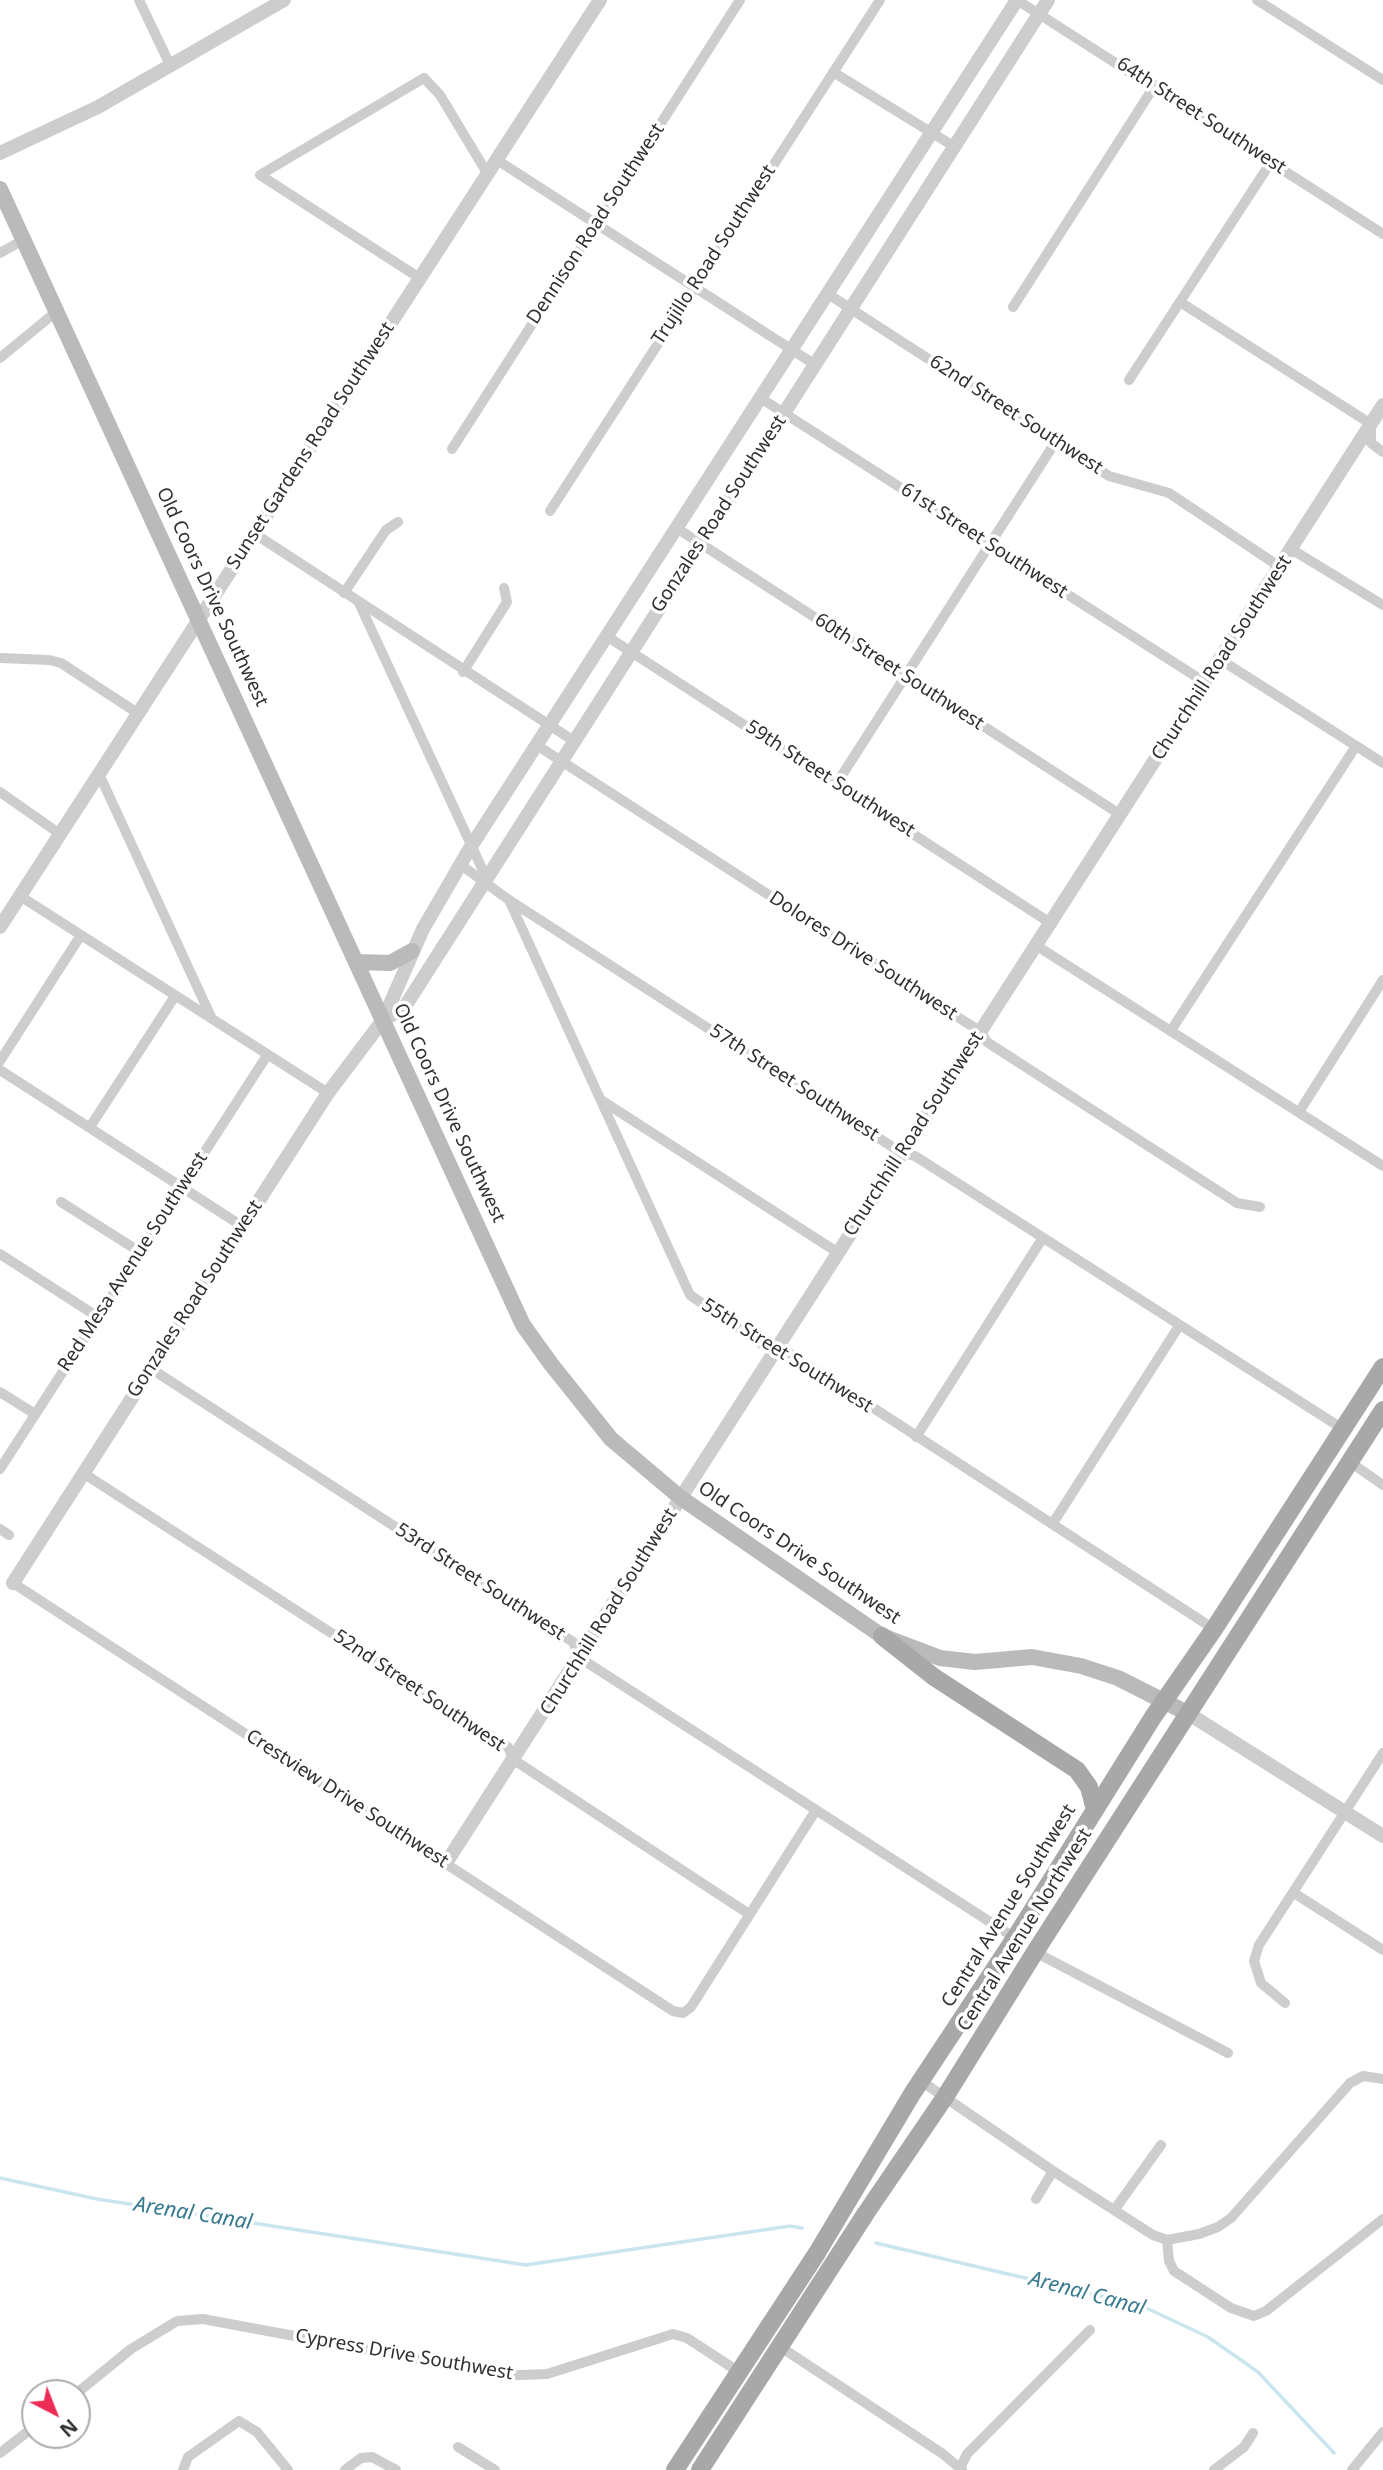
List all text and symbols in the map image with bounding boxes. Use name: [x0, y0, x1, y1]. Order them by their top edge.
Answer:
street label: 64th Street Southwest: [1112, 53, 1290, 179]
street label: Dennison Road Southwest: [523, 119, 669, 329]
street label: Trujillo Road Southwest: [647, 161, 781, 349]
street label: Sunset Gardens Road Southwest: [222, 318, 400, 574]
street label: 62nd Street Southwest: [925, 350, 1107, 480]
street label: Gonzales Road Southwest: [647, 411, 791, 617]
street label: 61st Street Southwest: [896, 478, 1072, 604]
street label: Old Coors Drive Southwest: [151, 484, 273, 710]
street label: Churchhill Road Southwest: [1147, 551, 1297, 765]
street label: 60th Street Southwest: [810, 609, 988, 735]
street label: 59th Street Southwest: [741, 716, 919, 842]
street label: Dolores Drive Southwest: [765, 887, 961, 1025]
street label: Old Coors Drive Southwest: [388, 1000, 510, 1226]
street label: 57th Street Southwest: [705, 1020, 883, 1146]
street label: Churchhill Road Southwest: [839, 1027, 989, 1241]
street label: Red Mesa Avenue Southwest: [53, 1148, 213, 1376]
street label: Gonzales Road Southwest: [123, 1196, 267, 1402]
street label: 55th Street Southwest: [697, 1294, 877, 1418]
street label: Old Coors Drive Southwest: [694, 1477, 904, 1629]
street label: Churchhill Road Southwest: [536, 1504, 682, 1720]
street label: 53rd Street Southwest: [391, 1519, 569, 1645]
street label: 52nd Street Southwest: [329, 1625, 509, 1757]
street label: Crestview Drive Southwest: [242, 1725, 452, 1873]
street label: Central Avenue Southwest: [937, 1800, 1081, 2012]
street label: Central Avenue Northwest: [953, 1824, 1097, 2036]
water label: Arenal Canal: [132, 2192, 254, 2236]
water label: Arenal Canal: [1026, 2266, 1148, 2322]
street label: Cypress Drive Southwest: [293, 2325, 515, 2385]
north arrow: [21, 2379, 91, 2449]
text: N: [54, 2413, 83, 2443]

